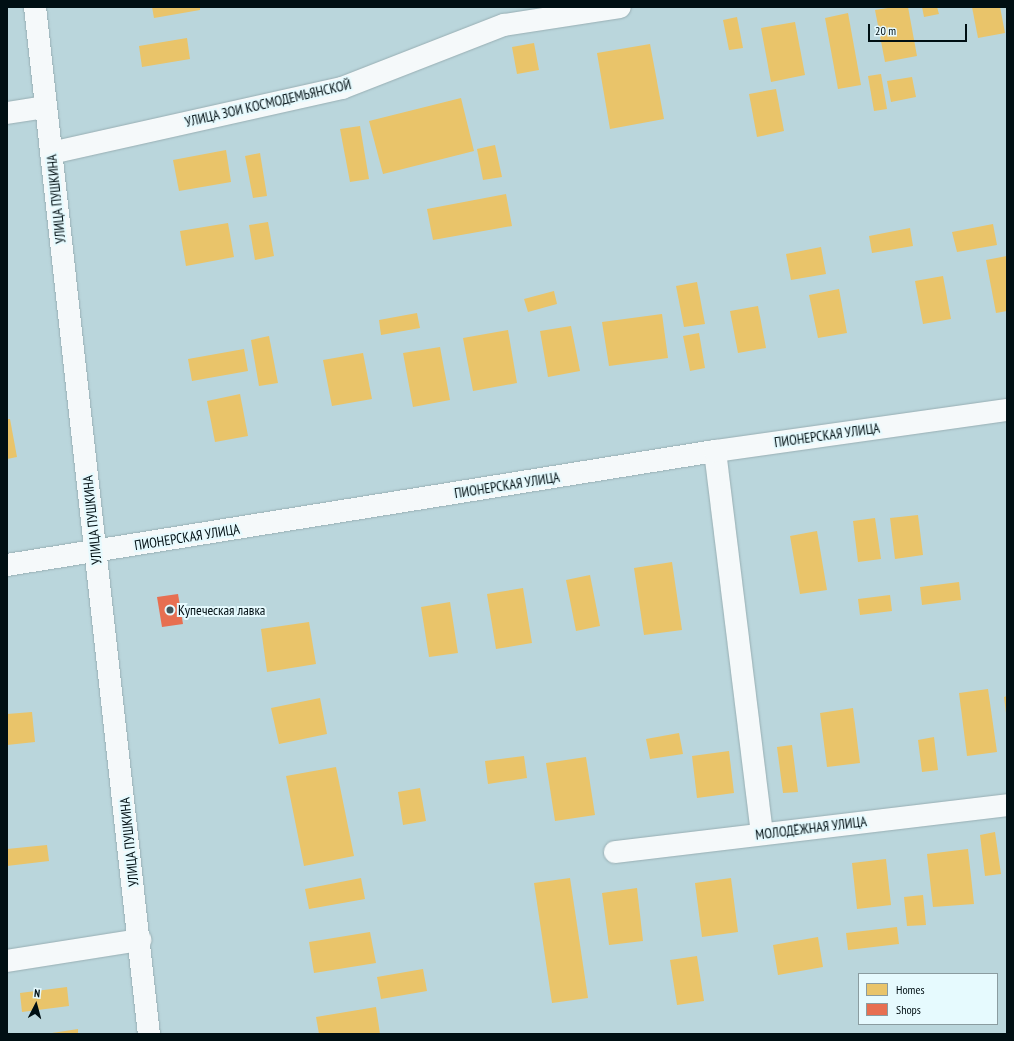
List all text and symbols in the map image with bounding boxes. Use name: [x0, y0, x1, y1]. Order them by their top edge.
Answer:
scale bar: [870, 16, 969, 42]
text: 20 m: [875, 23, 896, 38]
street label: УЛИЦА ЗОИ КОСМОДЕМЬЯНСКОЙ: [183, 76, 353, 130]
street label: УЛИЦА ПУШКИНА: [43, 153, 69, 245]
street label: ПИОНЕРСКАЯ УЛИЦА: [773, 419, 881, 451]
street label: ПИОНЕРСКАЯ УЛИЦА: [453, 468, 561, 502]
street label: УЛИЦА ПУШКИНА: [79, 474, 105, 566]
street label: ПИОНЕРСКАЯ УЛИЦА: [133, 520, 241, 554]
place label: Купеческая лавка: [178, 602, 265, 618]
marker: Купеческая лавка: [165, 605, 175, 615]
street label: УЛИЦА ПУШКИНА: [116, 796, 142, 888]
street label: МОЛОДЁЖНАЯ УЛИЦА: [754, 813, 868, 843]
legend: [858, 973, 998, 1025]
text: Homes: [896, 982, 924, 997]
north arrow: [16, 985, 56, 1025]
text: N: [34, 986, 41, 1000]
text: Shops: [896, 1002, 921, 1017]

